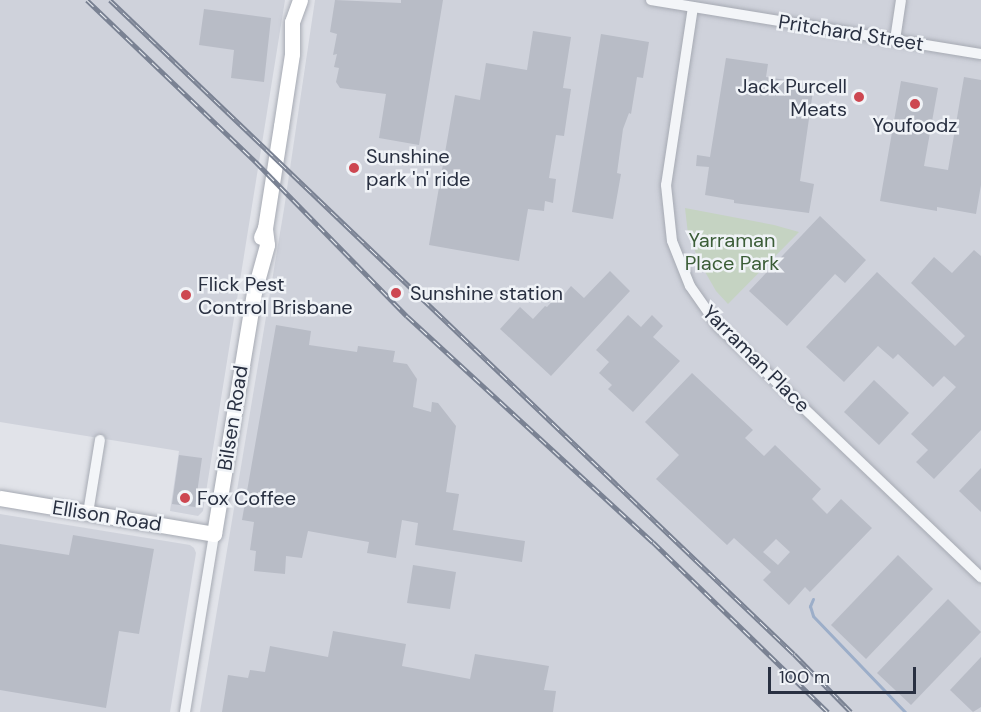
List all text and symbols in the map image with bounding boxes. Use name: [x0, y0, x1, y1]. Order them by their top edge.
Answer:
street label: Pritchard Street: [777, 10, 925, 56]
place label: Jack Purcell Meats: [737, 74, 847, 121]
marker: Jack Purcell Meats: [852, 90, 866, 104]
marker: Youfoodz: [908, 97, 922, 111]
place label: Youfoodz: [873, 113, 957, 137]
place label: Sunshine park 'n' ride: [366, 144, 470, 191]
marker: Sunshine park 'n' ride: [347, 161, 361, 175]
park label: Yarraman Place Park: [685, 228, 779, 275]
place label: Flick Pest Control Brisbane: [198, 272, 353, 319]
place label: Sunshine station: [410, 281, 563, 305]
marker: Sunshine station: [387, 284, 405, 302]
marker: Flick Pest Control Brisbane: [179, 288, 193, 302]
street label: Yarraman Place: [697, 300, 815, 418]
street label: Bilsen Road: [213, 364, 253, 472]
place label: Fox Coffee: [197, 486, 296, 510]
marker: Fox Coffee: [178, 491, 192, 505]
street label: Ellison Road: [51, 496, 163, 536]
scale bar: [771, 655, 920, 693]
text: 100 m: [779, 665, 830, 689]

